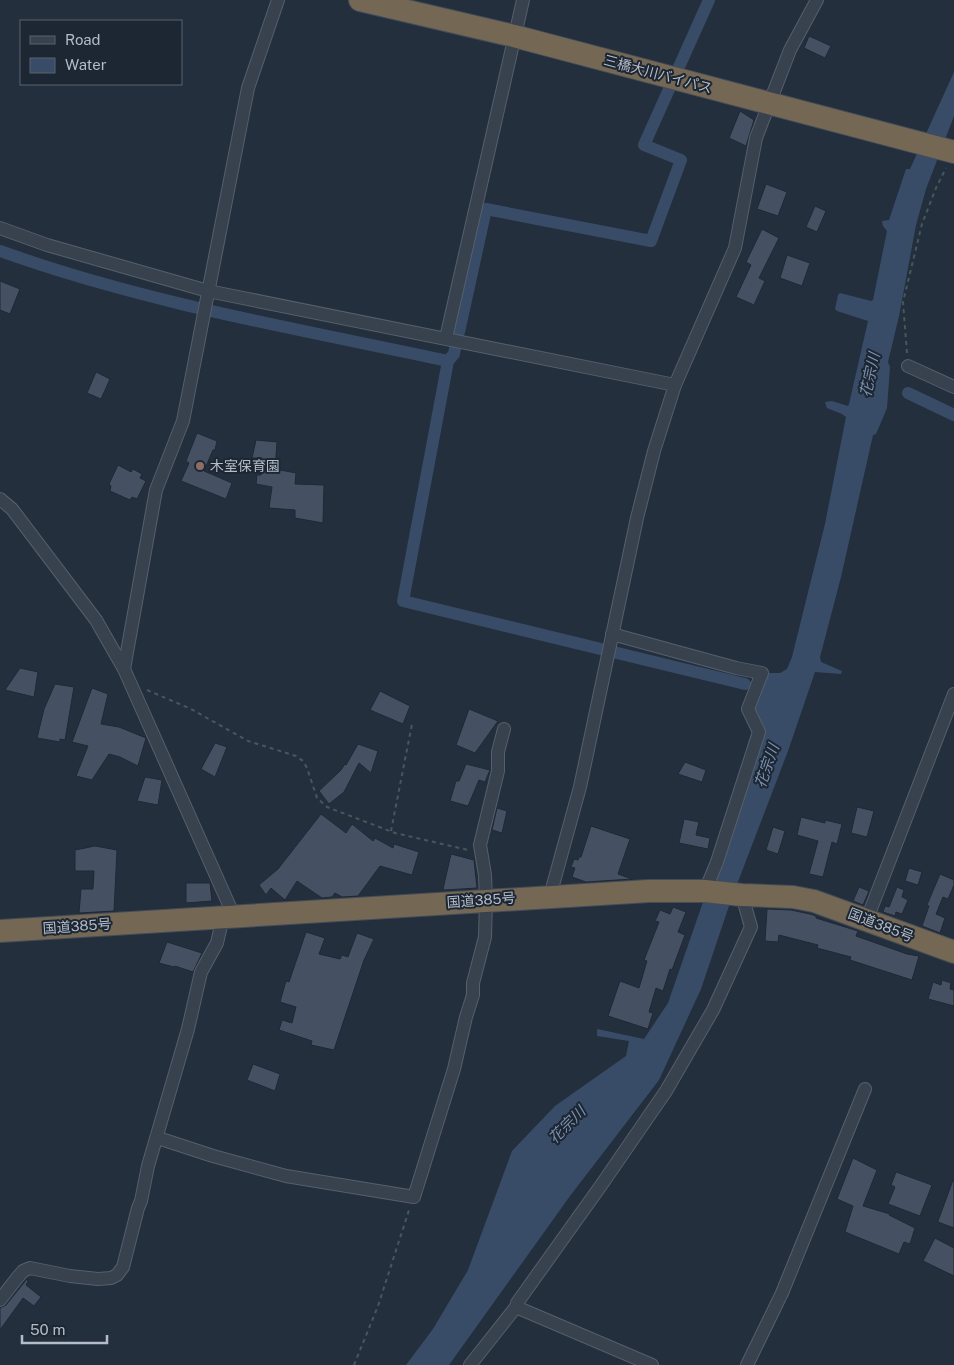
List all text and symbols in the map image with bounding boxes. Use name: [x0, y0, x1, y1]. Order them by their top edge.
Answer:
legend: [20, 20, 182, 85]
text: Road: [65, 31, 101, 48]
street label: 三橋大川バイパス: [602, 52, 714, 96]
text: Water: [65, 56, 107, 73]
water label: 花宗川: [857, 349, 883, 399]
place label: 木室保育園: [210, 458, 280, 474]
marker: 木室保育園: [194, 460, 206, 472]
water label: 花宗川: [751, 740, 783, 790]
street label: 国道385号: [446, 890, 516, 910]
street label: 国道385号: [846, 905, 916, 945]
street label: 国道385号: [42, 916, 112, 936]
water label: 花宗川: [545, 1101, 590, 1147]
scale bar: [22, 1312, 108, 1344]
text: 50 m: [30, 1321, 65, 1338]

